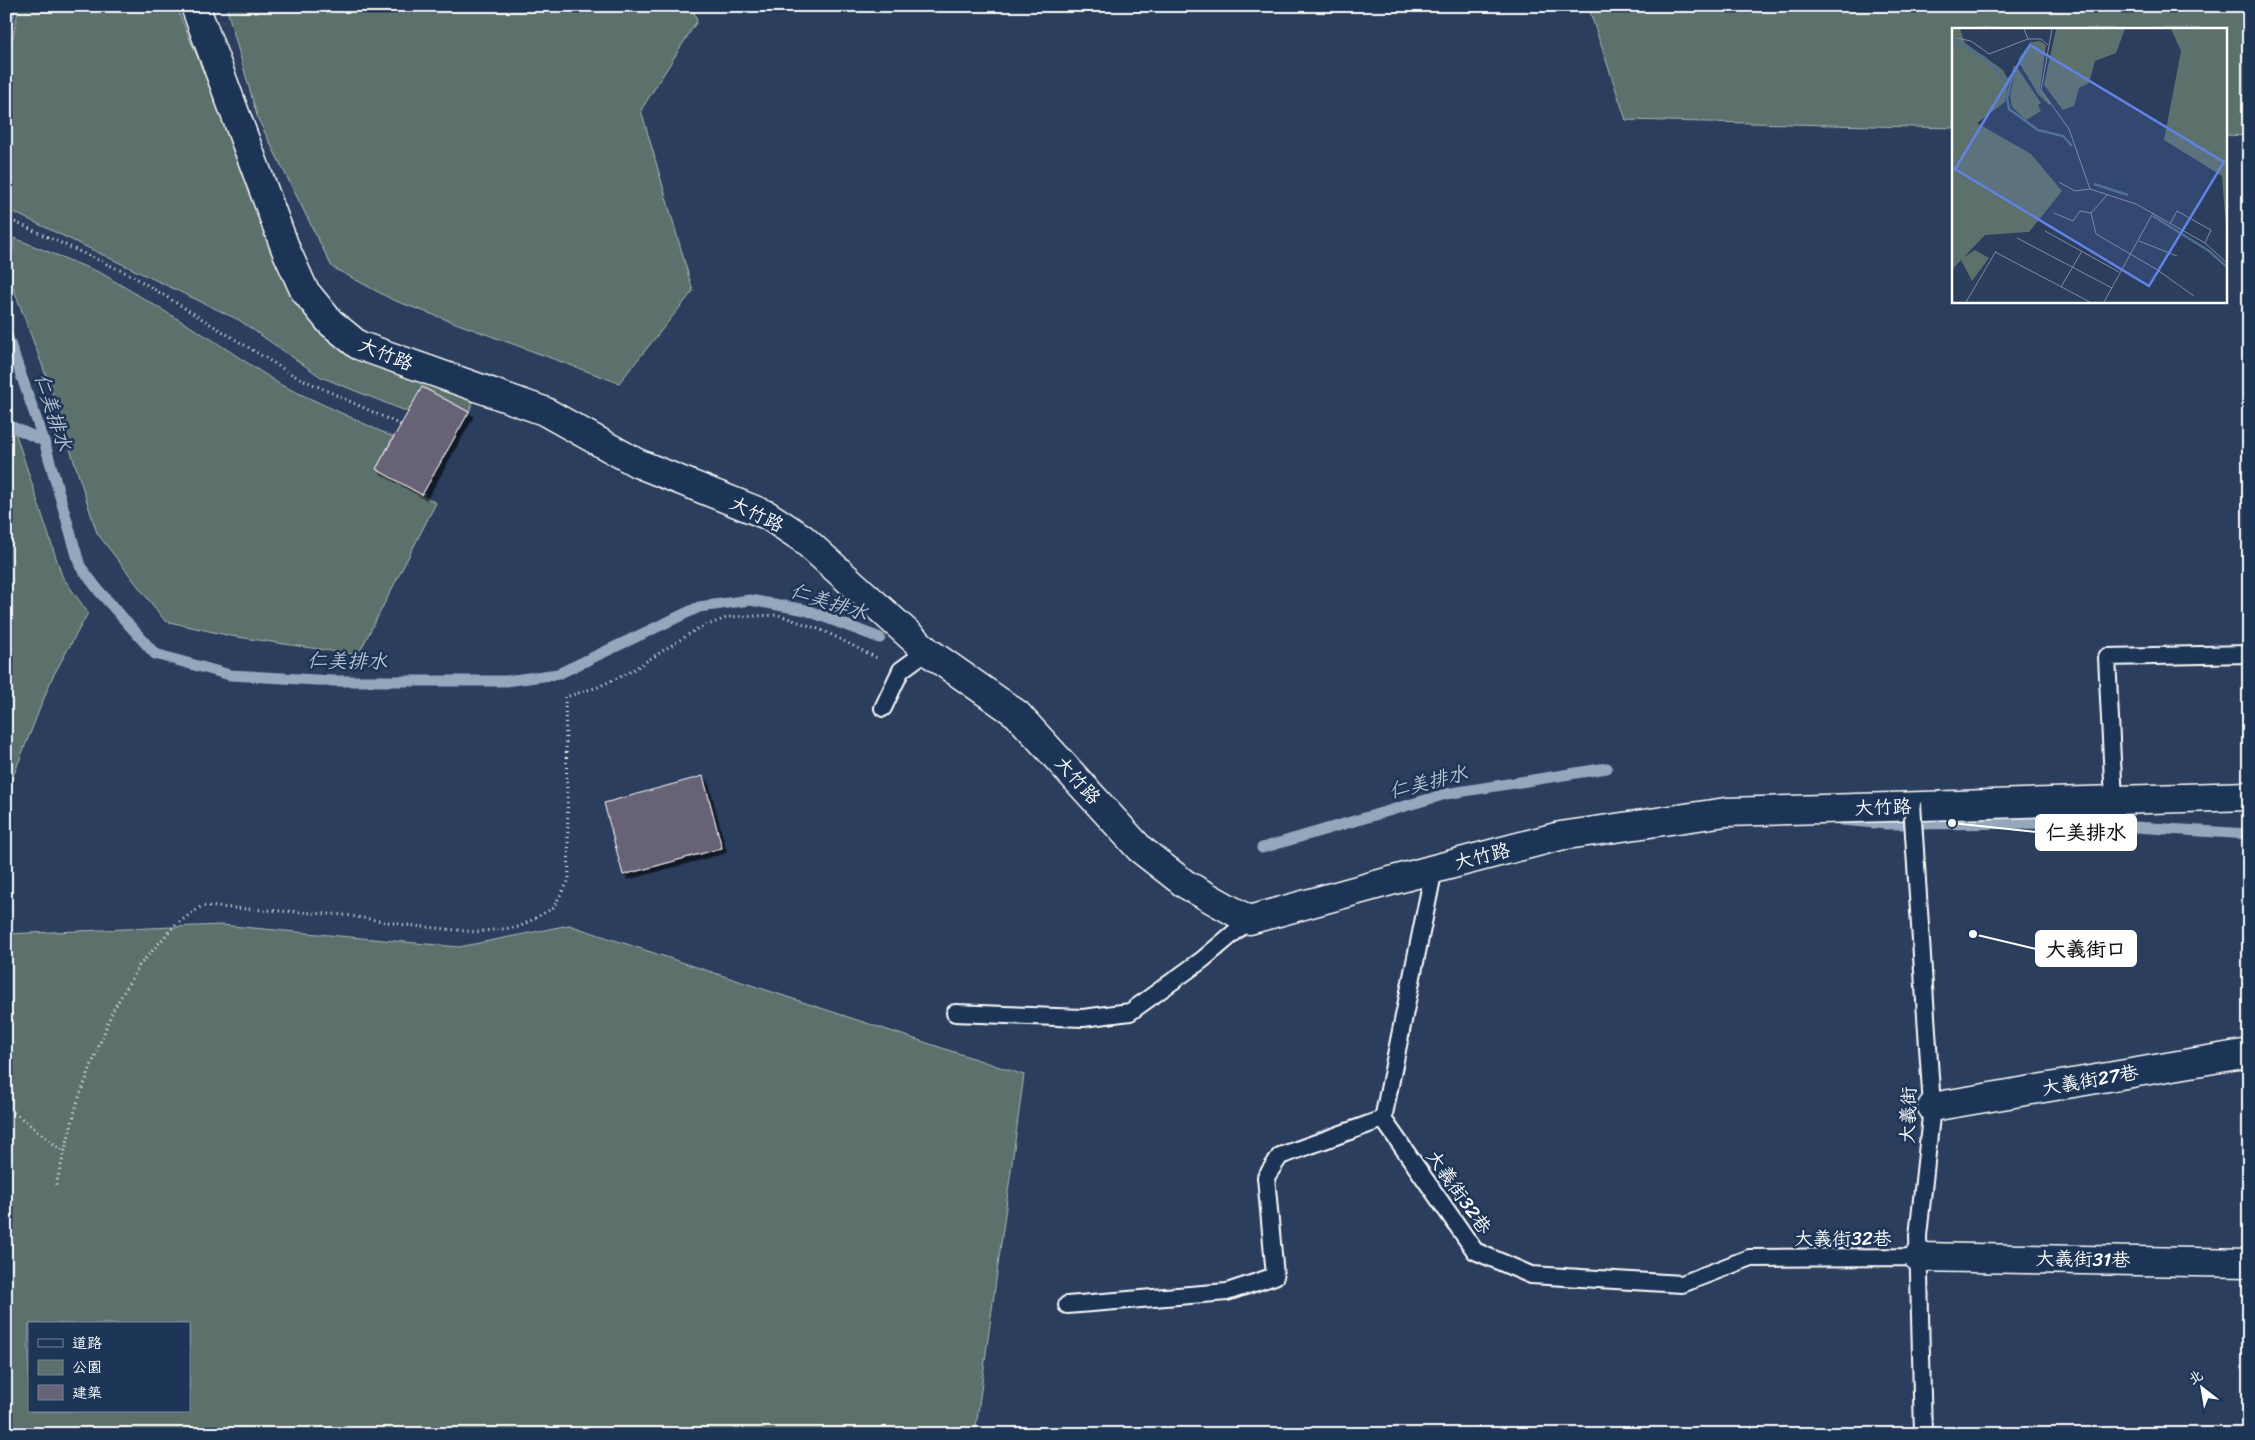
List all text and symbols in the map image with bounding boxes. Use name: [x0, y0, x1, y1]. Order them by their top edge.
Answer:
inset map: [1952, 28, 2228, 302]
street label: 大竹路: [353, 328, 419, 380]
water label: 仁美排水: [24, 369, 82, 456]
street label: 大竹路: [724, 487, 790, 541]
water label: 仁美排水: [786, 573, 873, 631]
water label: 仁美排水: [307, 643, 388, 679]
street label: 大竹路: [1047, 748, 1109, 812]
water label: 仁美排水: [1385, 755, 1472, 809]
street label: 大竹路: [1854, 790, 1912, 824]
callout: 仁美排水: [2036, 815, 2136, 850]
text: 仁美排水: [2046, 815, 2126, 850]
street label: 大竹路: [1450, 833, 1514, 879]
callout: 大義街口: [2036, 931, 2136, 966]
text: 大義街口: [2046, 932, 2126, 967]
street label: 大義街27巷: [2039, 1055, 2141, 1105]
street label: 大義街: [1891, 1086, 1925, 1144]
street label: 大義街32巷: [1418, 1143, 1500, 1241]
street label: 大義街32巷: [1794, 1222, 1892, 1255]
street label: 大義街31巷: [2035, 1242, 2131, 1276]
legend: [28, 1322, 190, 1412]
text: 道路: [72, 1330, 102, 1356]
text: 公園: [72, 1354, 102, 1380]
north arrow: [2178, 1362, 2228, 1412]
text: 北: [2183, 1363, 2208, 1392]
text: 建築: [72, 1380, 102, 1406]

